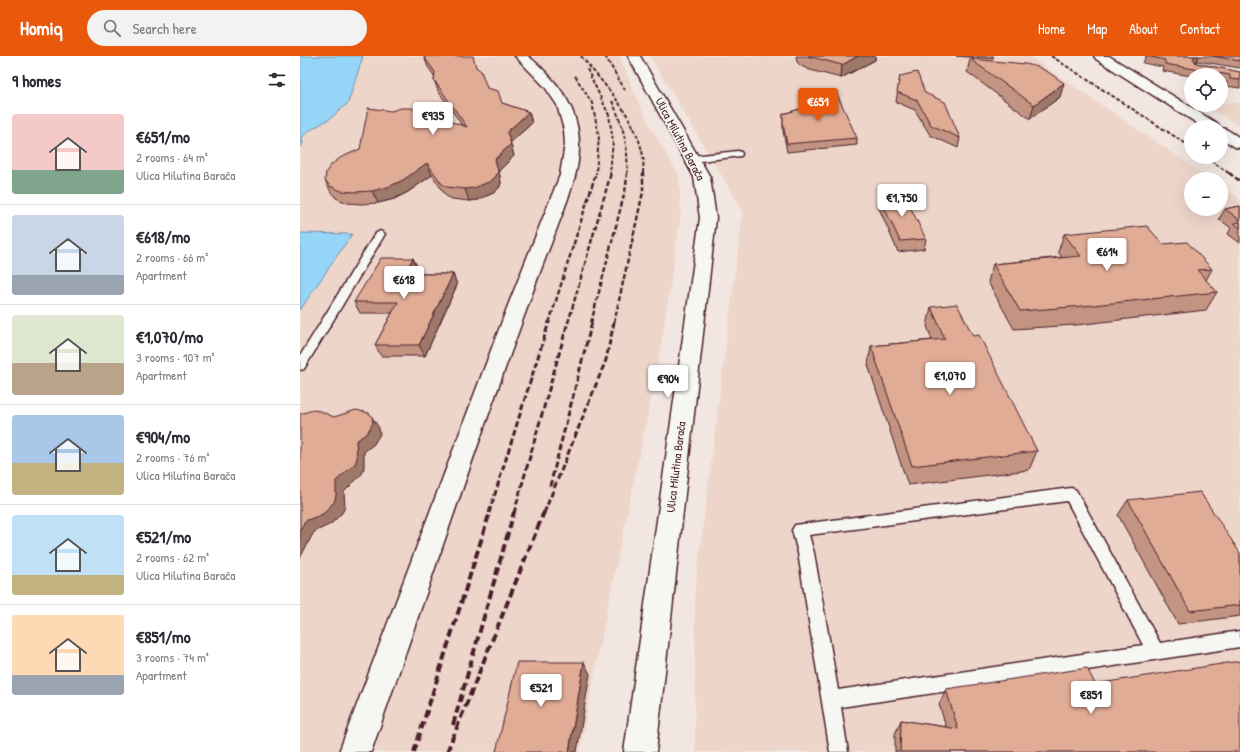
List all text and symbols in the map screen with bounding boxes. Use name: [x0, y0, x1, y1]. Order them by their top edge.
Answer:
search box: [87, 10, 367, 46]
text: Homiq: [20, 15, 63, 41]
icon: search: [101, 17, 123, 39]
text: Search here: [133, 18, 197, 39]
text: Home: [1038, 19, 1065, 38]
text: Map: [1087, 19, 1107, 38]
text: About: [1129, 19, 1158, 38]
text: Contact: [1180, 19, 1220, 38]
map controls: [1184, 68, 1228, 216]
button: locate: [1184, 68, 1228, 112]
text: 9 homes: [12, 69, 61, 92]
icon: filters: [266, 69, 288, 91]
pin: €651: [794, 88, 842, 122]
text: €651: [807, 92, 829, 110]
street label: Ulica Milutina Barača: [651, 94, 710, 183]
pin: €935: [409, 102, 457, 136]
text: €935: [422, 106, 444, 124]
button: +: [1184, 120, 1228, 164]
text: €651/mo: [136, 125, 190, 148]
icon: home: [44, 130, 92, 178]
text: 2 rooms · 64 m²: [136, 148, 208, 166]
text: Ulica Milutina Barača: [136, 166, 235, 184]
button: −: [1184, 172, 1228, 216]
pin: €1,750: [869, 184, 935, 218]
text: €1,750: [886, 188, 918, 206]
text: €618/mo: [136, 225, 190, 248]
icon: home: [44, 231, 92, 279]
pin: €614: [1083, 238, 1131, 272]
text: €614: [1096, 242, 1118, 260]
text: 2 rooms · 66 m²: [136, 248, 208, 266]
text: Apartment: [136, 266, 187, 284]
pin: €618: [380, 266, 428, 300]
text: €618: [393, 270, 415, 288]
text: €1,070/mo: [136, 325, 203, 348]
icon: home: [44, 331, 92, 379]
text: 3 rooms · 107 m²: [136, 348, 215, 366]
pin: €1,070: [917, 362, 983, 396]
pin: €904: [644, 365, 692, 399]
text: Apartment: [136, 366, 187, 384]
text: €1,070: [934, 366, 966, 384]
text: €904: [657, 369, 679, 387]
street label: Ulica Milutina Barača: [661, 420, 690, 513]
text: €904/mo: [136, 425, 190, 448]
icon: home: [44, 431, 92, 479]
text: 2 rooms · 76 m²: [136, 448, 209, 466]
text: Ulica Milutina Barača: [136, 466, 235, 484]
text: €521/mo: [136, 525, 191, 548]
icon: home: [44, 531, 92, 579]
text: 2 rooms · 62 m²: [136, 548, 209, 566]
text: Ulica Milutina Barača: [136, 566, 235, 584]
text: €851/mo: [136, 625, 191, 648]
icon: home: [44, 631, 92, 679]
text: 3 rooms · 74 m²: [136, 648, 209, 666]
text: Apartment: [136, 666, 187, 684]
pin: €521: [517, 674, 565, 708]
text: €521: [530, 678, 552, 696]
pin: €851: [1067, 681, 1115, 715]
text: €851: [1080, 685, 1102, 703]

